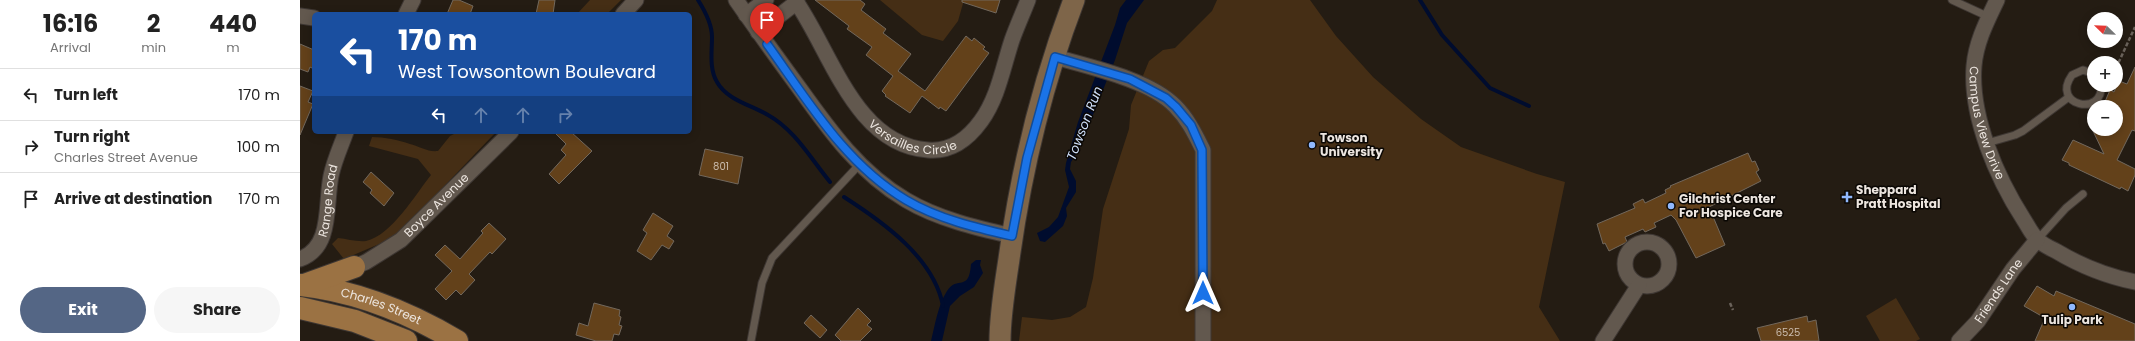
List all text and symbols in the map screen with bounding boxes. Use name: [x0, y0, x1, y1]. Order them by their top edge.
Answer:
pin: [750, 3, 784, 44]
text: 16:16: [43, 7, 98, 40]
text: 2: [147, 7, 160, 40]
text: 440: [209, 7, 257, 40]
icon: arrive: [756, 9, 778, 31]
north arrow: [2087, 12, 2123, 48]
map controls: [2087, 12, 2123, 136]
text: 170 m: [398, 21, 477, 60]
icon: left: [332, 28, 384, 80]
text: Arrival: [50, 38, 91, 57]
text: min: [141, 38, 166, 57]
text: m: [226, 38, 240, 57]
button: +: [2087, 56, 2123, 92]
text: West Towsontown Boulevard: [398, 59, 656, 84]
street label: Campus View Drive: [1966, 66, 2009, 182]
water label: Towson Run: [1062, 83, 1107, 163]
icon: left: [20, 84, 42, 106]
text: Turn left: [54, 84, 118, 105]
text: 170 m: [238, 84, 280, 105]
button: −: [2087, 100, 2123, 136]
icon: left: [428, 104, 450, 126]
icon: ahead: [470, 104, 492, 126]
icon: ahead: [512, 104, 534, 126]
icon: right: [554, 104, 576, 126]
street label: Versailles Circle: [865, 115, 960, 158]
text: Turn right: [54, 126, 130, 147]
place label: Towson University: [1320, 129, 1383, 160]
icon: right: [20, 136, 42, 158]
text: 100 m: [237, 136, 280, 157]
marker: Towson University: [1307, 140, 1317, 150]
text: Charles Street Avenue: [54, 148, 198, 167]
house number: 801: [713, 159, 729, 174]
street label: Range Road: [314, 162, 342, 239]
street label: Boyce Avenue: [400, 169, 472, 241]
place label: Sheppard Pratt Hospital: [1856, 181, 1940, 212]
icon: arrive: [20, 188, 42, 210]
text: Arrive at destination: [54, 188, 212, 209]
text: 170 m: [238, 188, 280, 209]
place label: Gilchrist Center For Hospice Care: [1679, 190, 1783, 221]
marker: Sheppard Pratt Hospital: [1841, 191, 1853, 203]
marker: Gilchrist Center For Hospice Care: [1666, 201, 1676, 211]
street label: Friends Lane: [1970, 255, 2026, 326]
position arrow: [1182, 272, 1224, 314]
street label: Charles Street: [339, 283, 424, 328]
button: Exit: [20, 287, 146, 333]
button: Share: [154, 287, 280, 333]
marker: Tulip Park: [2067, 302, 2077, 312]
place label: Tulip Park: [2041, 311, 2103, 328]
house number: 6525: [1776, 325, 1800, 340]

